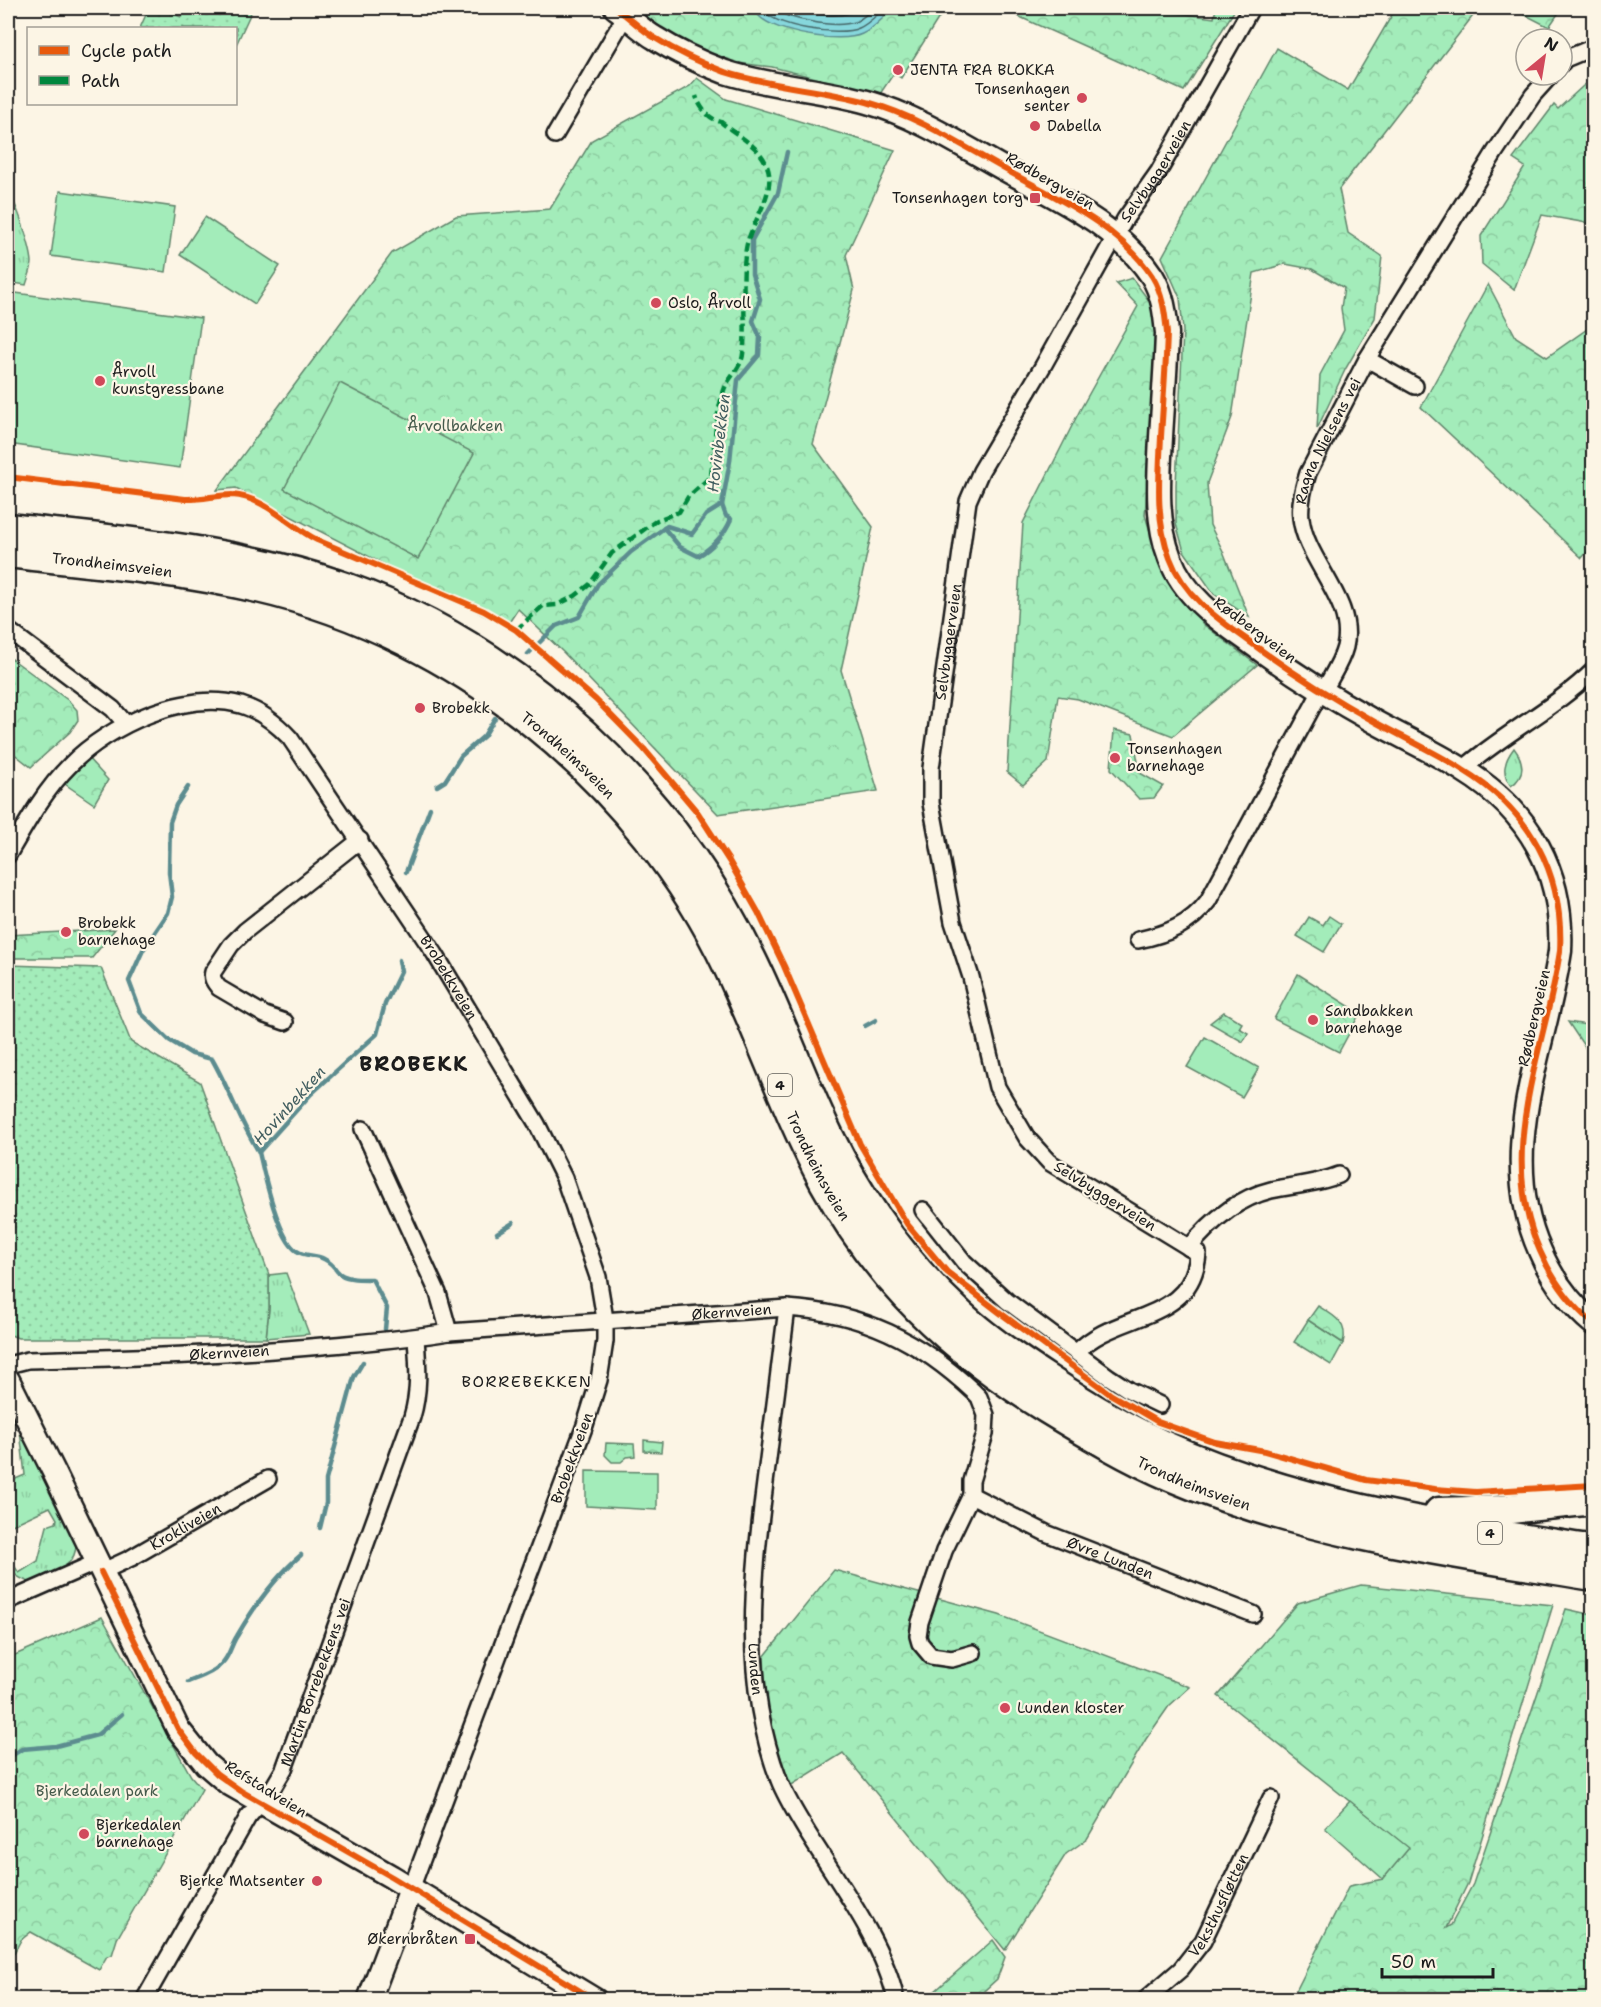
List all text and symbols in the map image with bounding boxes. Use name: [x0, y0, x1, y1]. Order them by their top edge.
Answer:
legend: [27, 27, 237, 105]
north arrow: [1514, 27, 1574, 87]
text: N: [1541, 32, 1562, 57]
text: Cycle path: [81, 39, 172, 63]
place label: JENTA FRA BLOKKA: [910, 60, 1055, 80]
marker: JENTA FRA BLOKKA: [891, 63, 905, 77]
text: Path: [81, 69, 120, 93]
place label: Tonsenhagen senter: [975, 79, 1070, 116]
marker: Tonsenhagen senter: [1075, 91, 1089, 105]
place label: Dabella: [1047, 116, 1102, 136]
street label: Selvbyggerveien: [1116, 117, 1196, 226]
marker: Dabella: [1028, 119, 1042, 133]
street label: Rødbergveien: [1002, 148, 1098, 214]
place label: Tonsenhagen torg: [892, 188, 1023, 208]
marker: Tonsenhagen torg: [1028, 191, 1042, 205]
place label: Oslo, Årvoll: [668, 291, 752, 313]
marker: Oslo, Årvoll: [649, 296, 663, 310]
place label: Årvoll kunstgressbane: [112, 360, 224, 399]
marker: Årvoll kunstgressbane: [93, 374, 107, 388]
street label: Ragna Nielsens vei: [1291, 374, 1366, 506]
water label: Hovinbekken: [702, 393, 735, 494]
park label: Årvollbakken: [407, 414, 503, 436]
street label: Trondheimsveien: [51, 548, 174, 582]
street label: Selvbyggerveien: [931, 582, 966, 701]
street label: Rødbergveien: [1209, 592, 1301, 668]
place label: Brobekk: [432, 698, 490, 718]
marker: Brobekk: [413, 701, 427, 715]
street label: Trondheimsveien: [517, 707, 619, 803]
place label: Tonsenhagen barnehage: [1127, 739, 1222, 776]
marker: Tonsenhagen barnehage: [1108, 751, 1122, 765]
place label: Brobekk barnehage: [78, 913, 156, 950]
marker: Brobekk barnehage: [59, 925, 73, 939]
street label: Brobekkveien: [415, 931, 482, 1023]
street label: Rødbergveien: [1513, 968, 1555, 1068]
place label: Sandbakken barnehage: [1325, 1001, 1413, 1038]
marker: Sandbakken barnehage: [1306, 1013, 1320, 1027]
district label: BROBEKK: [359, 1050, 469, 1078]
water label: Hovinbekken: [248, 1061, 330, 1149]
road number: 4: [768, 1074, 792, 1096]
street label: Trondheimsveien: [781, 1108, 855, 1225]
street label: Selvbyggerveien: [1050, 1156, 1160, 1236]
street label: Økernveien: [691, 1299, 772, 1325]
street label: Økernveien: [189, 1340, 270, 1365]
district label: BORREBEKKEN: [462, 1371, 592, 1392]
street label: Brobekkveien: [546, 1410, 598, 1506]
street label: Trondheimsveien: [1133, 1452, 1253, 1515]
street label: Krokliveien: [146, 1498, 225, 1555]
road number: 4: [1478, 1522, 1502, 1544]
street label: Øvre Lunden: [1064, 1532, 1156, 1584]
street label: Martin Borrebekkens vei: [276, 1595, 355, 1769]
street label: Lunden: [744, 1643, 768, 1696]
place label: Lunden kloster: [1017, 1698, 1124, 1718]
marker: Lunden kloster: [998, 1701, 1012, 1715]
street label: Refstadveien: [221, 1756, 311, 1822]
park label: Bjerkedalen park: [36, 1781, 158, 1801]
place label: Bjerkedalen barnehage: [96, 1815, 181, 1852]
marker: Bjerkedalen barnehage: [77, 1827, 91, 1841]
street label: Veksthusfløtten: [1184, 1850, 1253, 1961]
place label: Bjerke Matsenter: [180, 1871, 305, 1891]
marker: Bjerke Matsenter: [310, 1874, 324, 1888]
place label: Økernbråten: [367, 1929, 458, 1949]
marker: Økernbråten: [463, 1932, 477, 1946]
scale bar: [1382, 1941, 1493, 1979]
text: 50 m: [1391, 1950, 1436, 1974]

